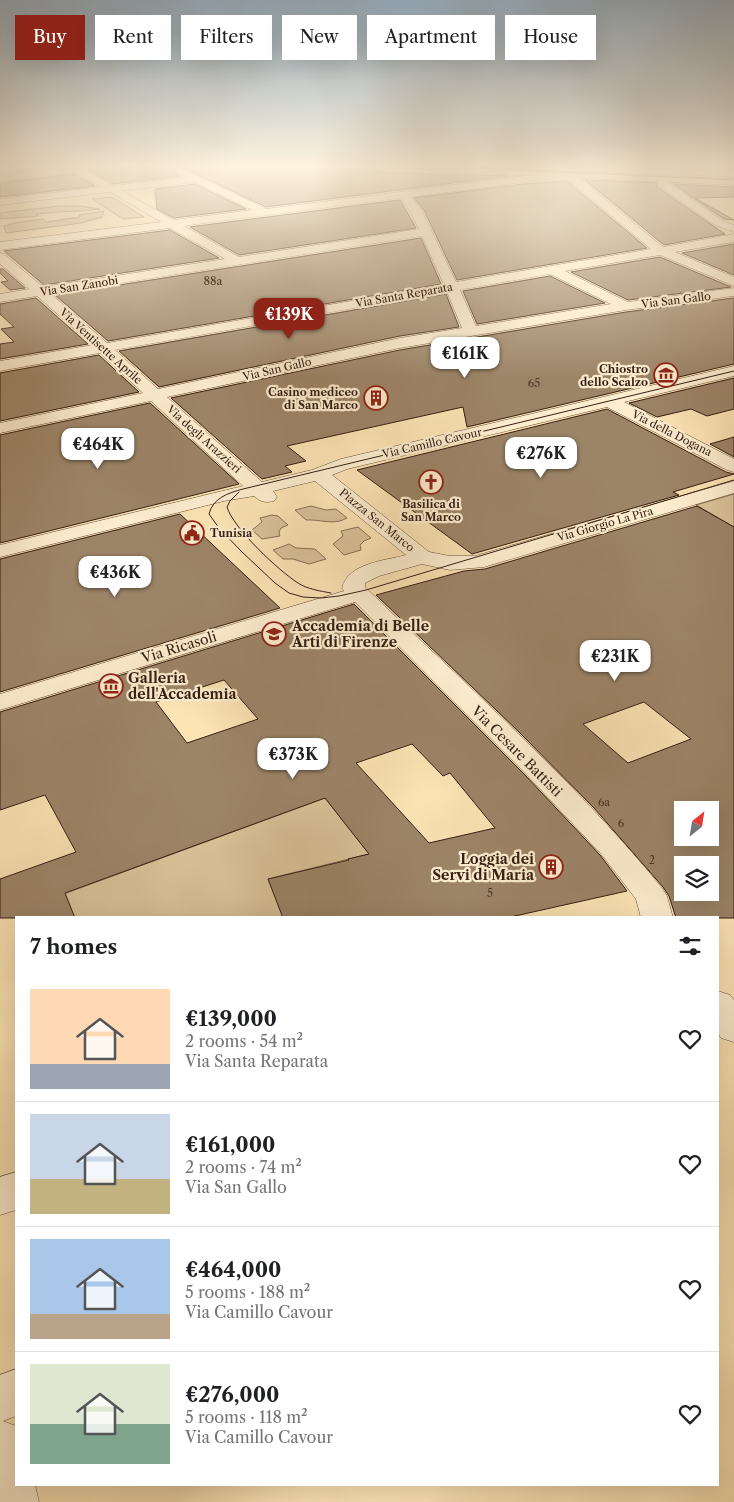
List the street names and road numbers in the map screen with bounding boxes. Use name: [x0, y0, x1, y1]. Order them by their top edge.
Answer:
street label: Via San Zanobi: [38, 273, 120, 299]
street label: Via Santa Reparata: [353, 280, 454, 311]
street label: Via San Gallo: [639, 289, 712, 311]
street label: Via Ventisette Aprile: [56, 305, 145, 387]
street label: Via San Gallo: [240, 354, 313, 384]
street label: Via degli Arazzieri: [163, 401, 244, 476]
street label: Via della Dogana: [629, 406, 714, 459]
street label: Via Camillo Cavour: [380, 425, 484, 461]
street label: Piazza San Marco: [337, 485, 417, 555]
street label: Via Giorgio La Pira: [554, 504, 655, 545]
street label: Via Ricasoli: [138, 627, 219, 667]
street label: Via Cesare Battisti: [467, 701, 566, 800]

